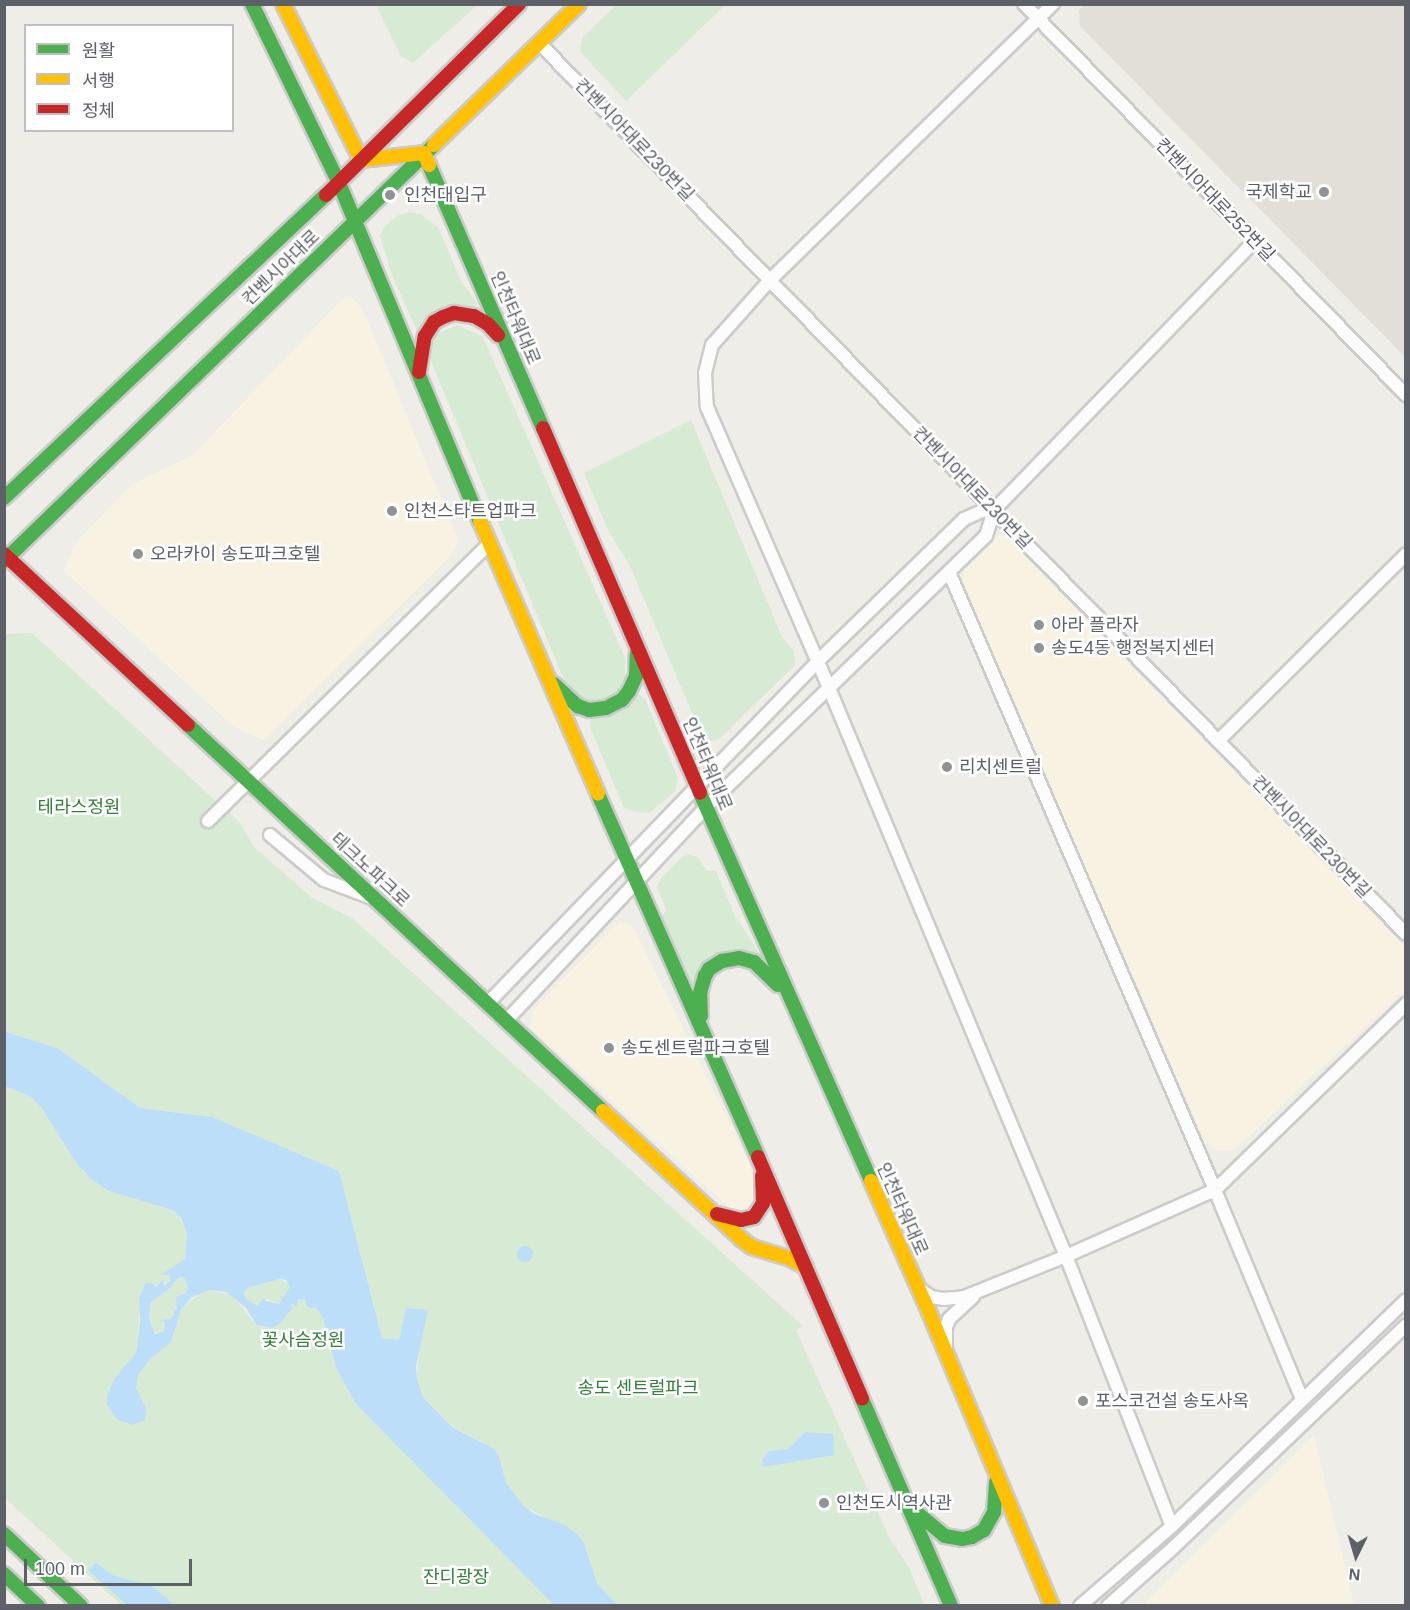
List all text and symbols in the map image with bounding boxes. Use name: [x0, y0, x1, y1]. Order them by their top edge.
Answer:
legend: [24, 24, 234, 132]
text: 원활: [82, 41, 115, 61]
text: 서행: [82, 71, 115, 91]
street label: 컨벤시아대로230번길: [570, 74, 698, 206]
text: 정체: [82, 101, 115, 121]
street label: 컨벤시아대로252번길: [1151, 134, 1279, 266]
place label: 국제학교: [1246, 181, 1312, 203]
place label: 인천대입구: [404, 184, 487, 206]
marker: 국제학교: [1317, 185, 1331, 199]
marker: 인천대입구: [381, 186, 399, 204]
street label: 컨벤시아대로: [238, 226, 324, 310]
street label: 인천타워대로: [486, 268, 544, 368]
street label: 컨벤시아대로230번길: [908, 422, 1036, 554]
place label: 인천스타트업파크: [404, 500, 536, 522]
marker: 인천스타트업파크: [385, 504, 399, 518]
place label: 오라카이 송도파크호텔: [150, 543, 321, 565]
marker: 오라카이 송도파크호텔: [131, 547, 145, 561]
place label: 아라 플라자: [1051, 614, 1139, 636]
marker: 아라 플라자: [1032, 618, 1046, 632]
place label: 송도4동 행정복지센터: [1051, 637, 1215, 659]
marker: 송도4동 행정복지센터: [1032, 641, 1046, 655]
street label: 인천타워대로: [678, 714, 736, 814]
place label: 리치센트럴: [959, 756, 1042, 778]
marker: 리치센트럴: [940, 760, 954, 774]
street label: 컨벤시아대로230번길: [1247, 771, 1375, 903]
park label: 테라스정원: [38, 796, 120, 818]
street label: 테크노파크로: [326, 828, 414, 912]
place label: 송도센트럴파크호텔: [621, 1037, 770, 1059]
marker: 송도센트럴파크호텔: [602, 1041, 616, 1055]
street label: 인천타워대로: [872, 1159, 932, 1259]
park label: 꽃사슴정원: [262, 1329, 344, 1351]
park label: 송도 센트럴파크: [578, 1377, 698, 1399]
place label: 포스코건설 송도사옥: [1095, 1390, 1249, 1412]
marker: 포스코건설 송도사옥: [1076, 1394, 1090, 1408]
place label: 인천도시역사관: [836, 1492, 952, 1514]
marker: 인천도시역사관: [817, 1496, 831, 1510]
north arrow: [1326, 1526, 1386, 1586]
scale bar: [27, 1547, 195, 1585]
text: 100 m: [35, 1559, 85, 1579]
text: N: [1348, 1565, 1361, 1583]
park label: 잔디광장: [423, 1566, 489, 1588]

